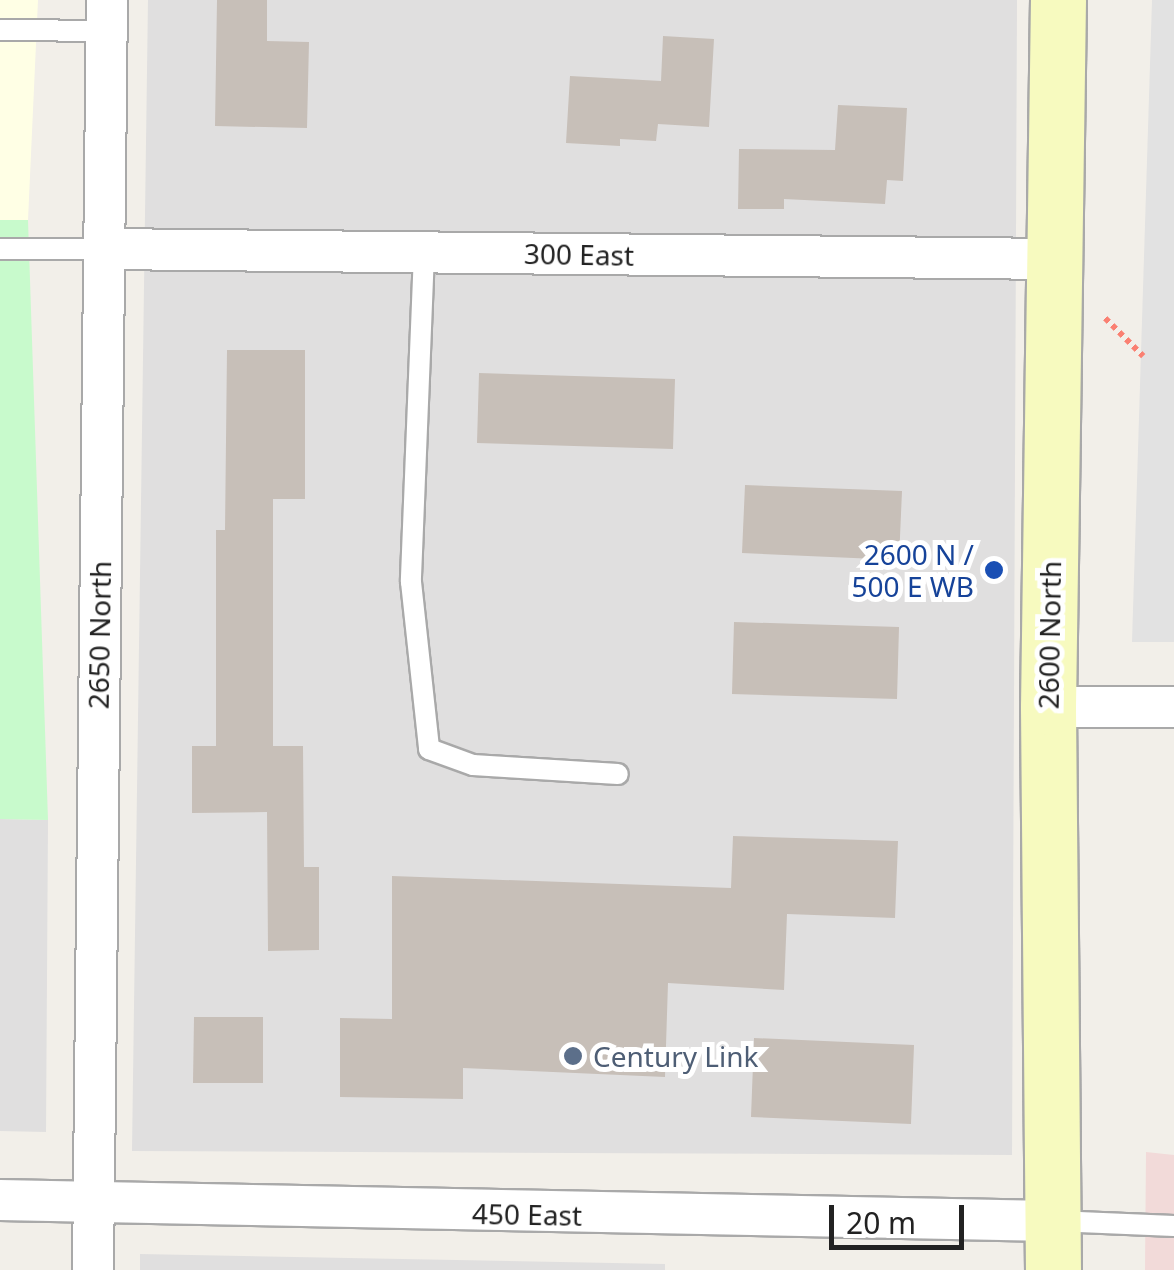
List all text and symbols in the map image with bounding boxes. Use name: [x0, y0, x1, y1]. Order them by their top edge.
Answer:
street label: 300 East: [524, 236, 634, 272]
place label: 2600 N / 500 E WB: [852, 537, 974, 603]
marker: 2600 N / 500 E WB: [983, 559, 1005, 581]
street label: 2650 North: [81, 560, 117, 710]
street label: 2600 North: [1031, 560, 1067, 710]
place label: Century Link: [593, 1039, 758, 1073]
marker: Century Link: [562, 1045, 584, 1067]
scale bar: [834, 1185, 969, 1247]
street label: 450 East: [472, 1196, 582, 1232]
text: 20 m: [846, 1202, 916, 1243]

